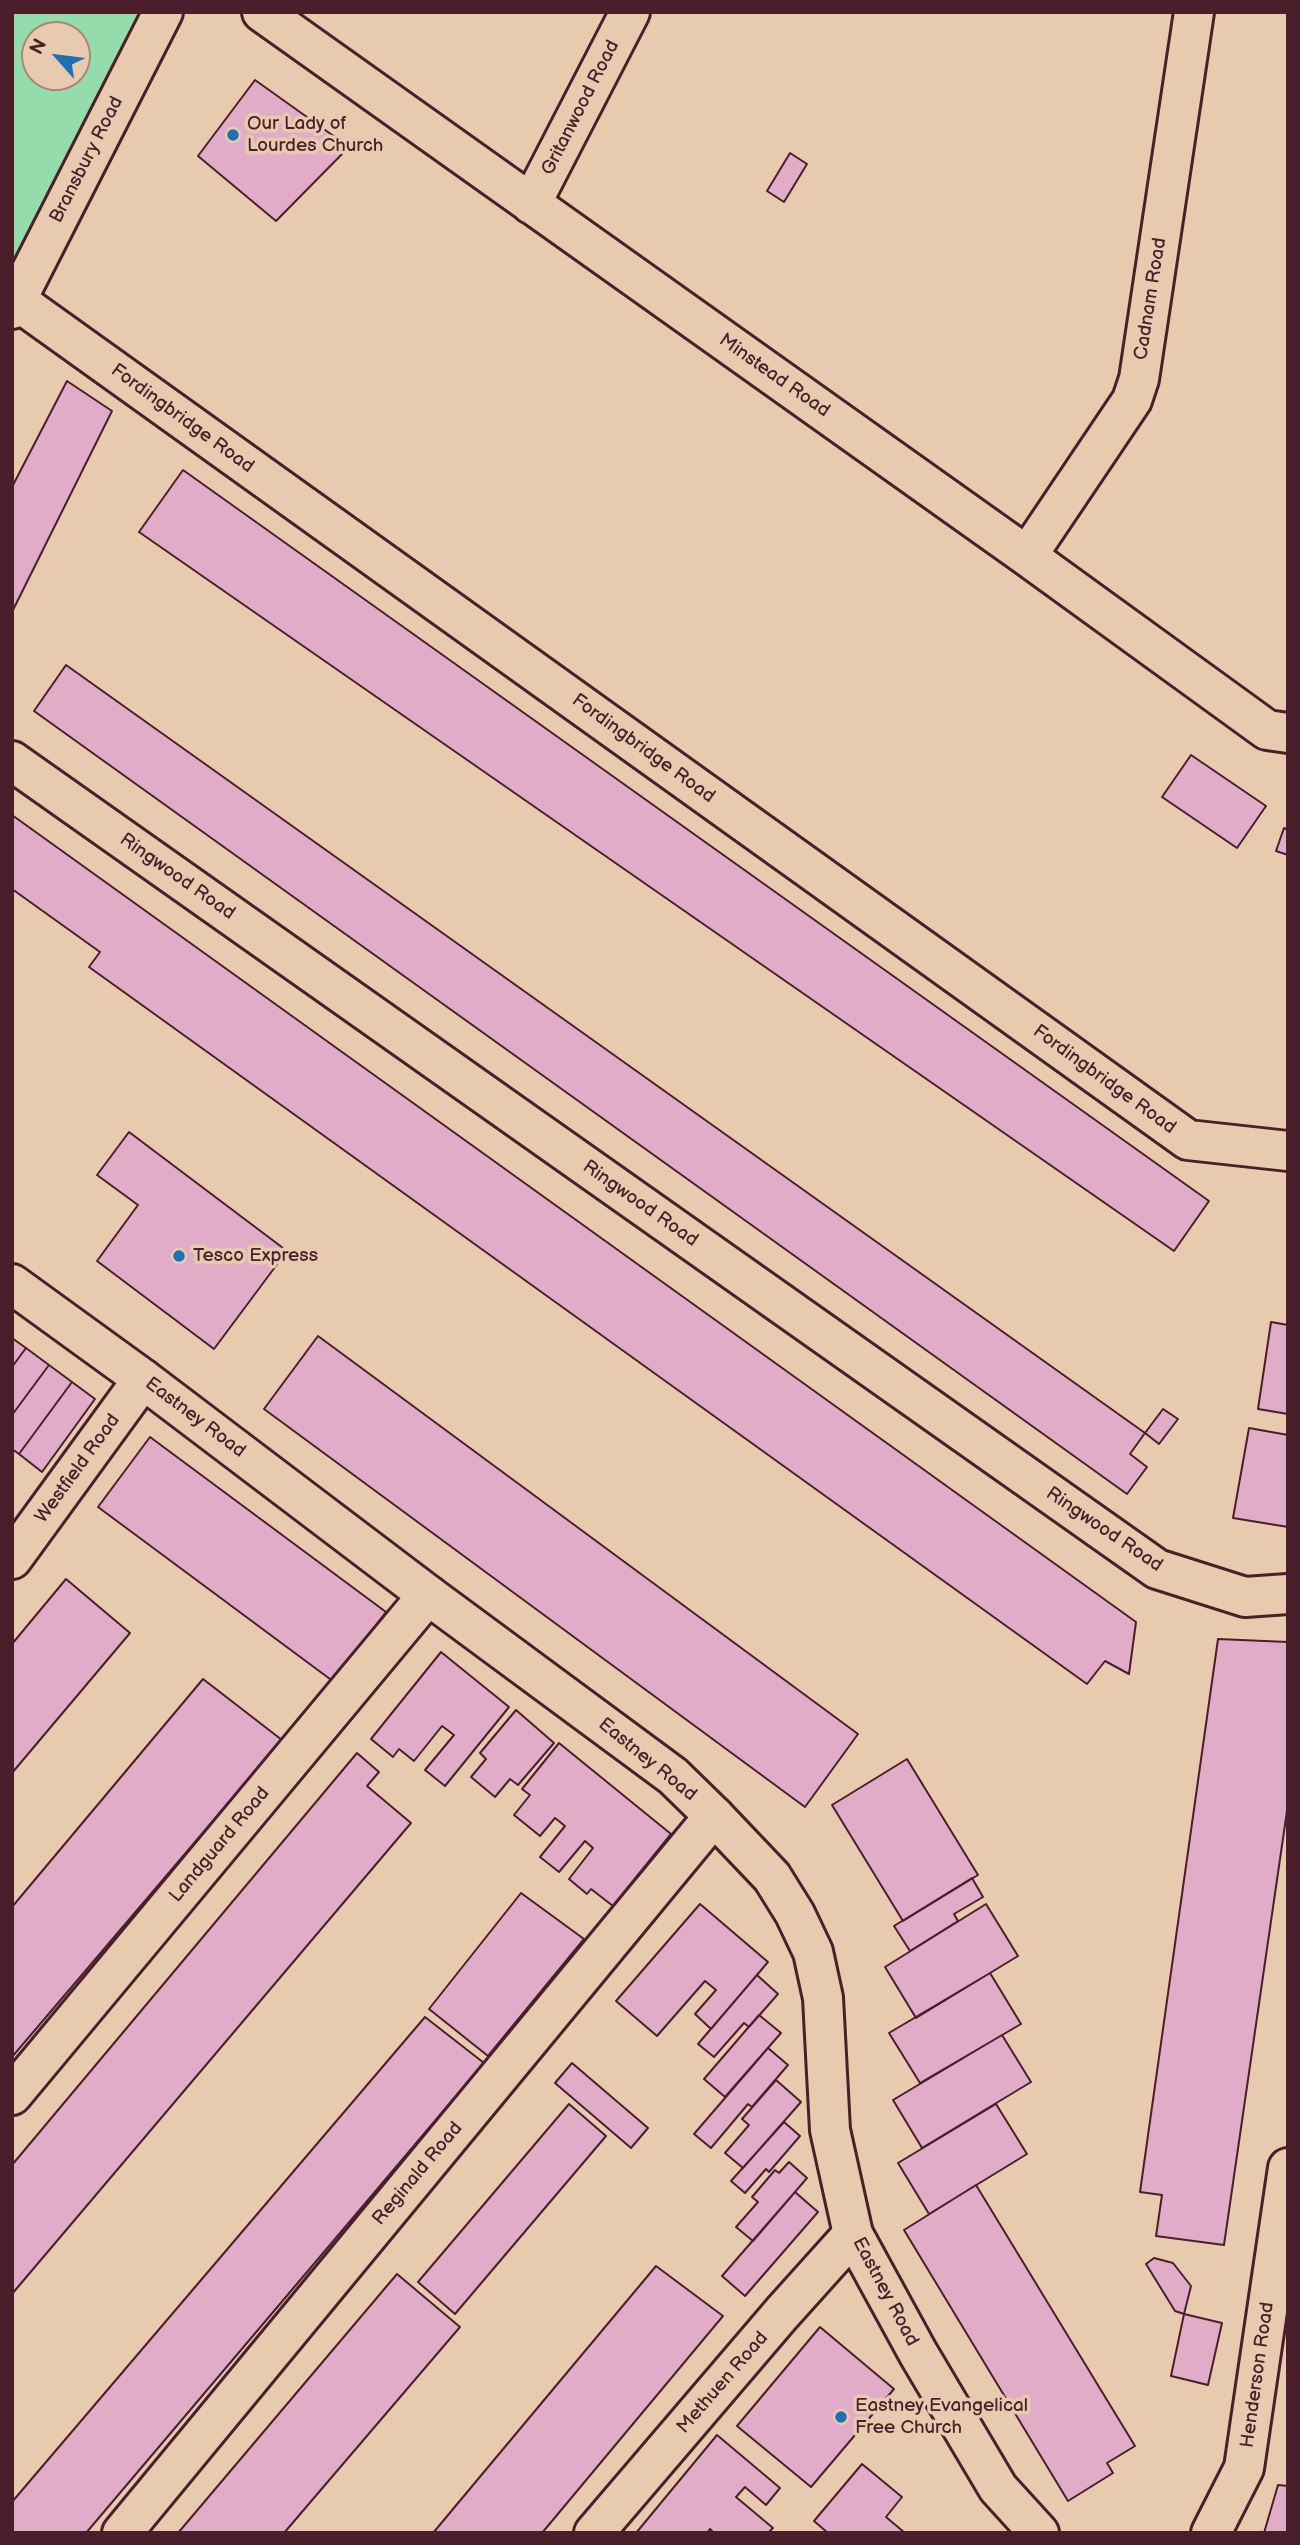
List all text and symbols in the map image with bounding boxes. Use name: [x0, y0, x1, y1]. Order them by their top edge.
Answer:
north arrow: [21, 21, 91, 91]
text: N: [25, 35, 52, 59]
street label: Gritanwood Road: [537, 37, 625, 179]
street label: Bransbury Road: [45, 93, 129, 227]
place label: Our Lady of Lourdes Church: [247, 113, 383, 157]
marker: Our Lady of Lourdes Church: [225, 127, 241, 143]
street label: Cadnam Road: [1130, 236, 1172, 362]
street label: Minstead Road: [714, 329, 834, 423]
street label: Fordingbridge Road: [106, 359, 258, 479]
street label: Fordingbridge Road: [567, 689, 719, 809]
street label: Ringwood Road: [115, 829, 239, 925]
street label: Fordingbridge Road: [1028, 1020, 1180, 1140]
street label: Ringwood Road: [578, 1156, 702, 1252]
place label: Tesco Express: [193, 1245, 318, 1267]
marker: Tesco Express: [171, 1248, 187, 1264]
street label: Eastney Road: [140, 1373, 250, 1463]
street label: Westfield Road: [31, 1410, 125, 1528]
street label: Ringwood Road: [1041, 1483, 1167, 1577]
street label: Eastney Road: [593, 1713, 701, 1807]
street label: Landguard Road: [165, 1783, 275, 1907]
street label: Reginald Road: [368, 2118, 468, 2230]
street label: Eastney Road: [847, 2234, 923, 2350]
street label: Henderson Road: [1236, 2301, 1280, 2449]
street label: Methuen Road: [673, 2327, 773, 2439]
place label: Eastney Evangelical Free Church: [855, 2395, 1028, 2439]
marker: Eastney Evangelical Free Church: [833, 2409, 849, 2425]

